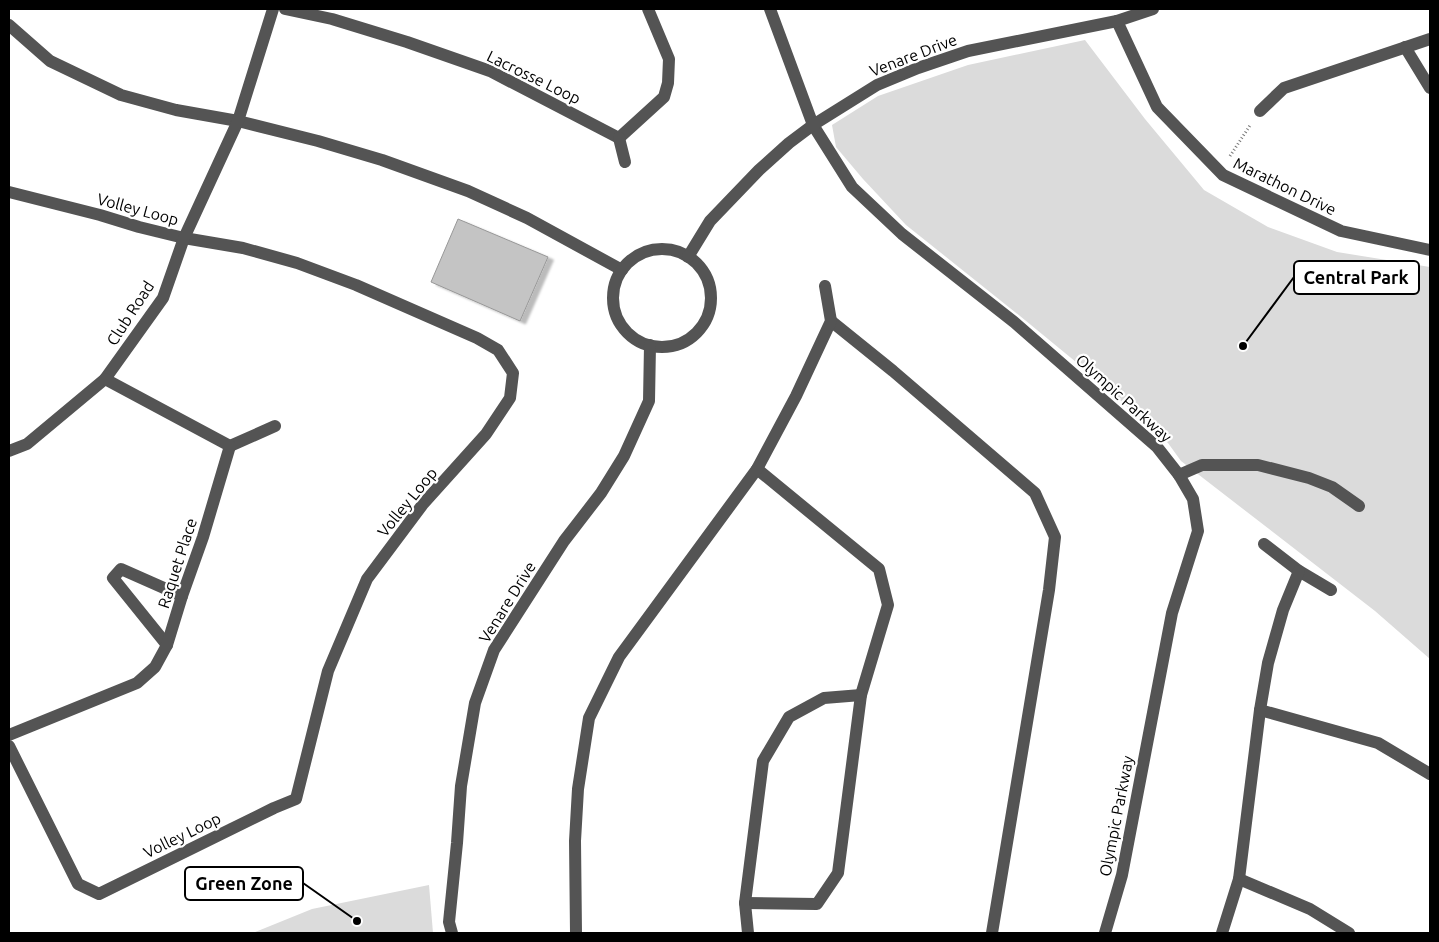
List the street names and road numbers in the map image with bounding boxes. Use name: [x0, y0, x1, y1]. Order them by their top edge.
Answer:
street label: Venare Drive: [867, 30, 959, 80]
street label: Lacrosse Loop: [484, 47, 584, 107]
street label: Marathon Drive: [1231, 153, 1339, 219]
street label: Volley Loop: [95, 189, 181, 229]
street label: Club Road: [103, 277, 157, 349]
street label: Olympic Parkway: [1072, 350, 1176, 446]
street label: Volley Loop: [374, 464, 440, 540]
street label: Raquet Place: [154, 516, 200, 610]
street label: Venare Drive: [475, 558, 539, 646]
street label: Olympic Parkway: [1095, 754, 1137, 878]
street label: Volley Loop: [140, 809, 224, 861]

